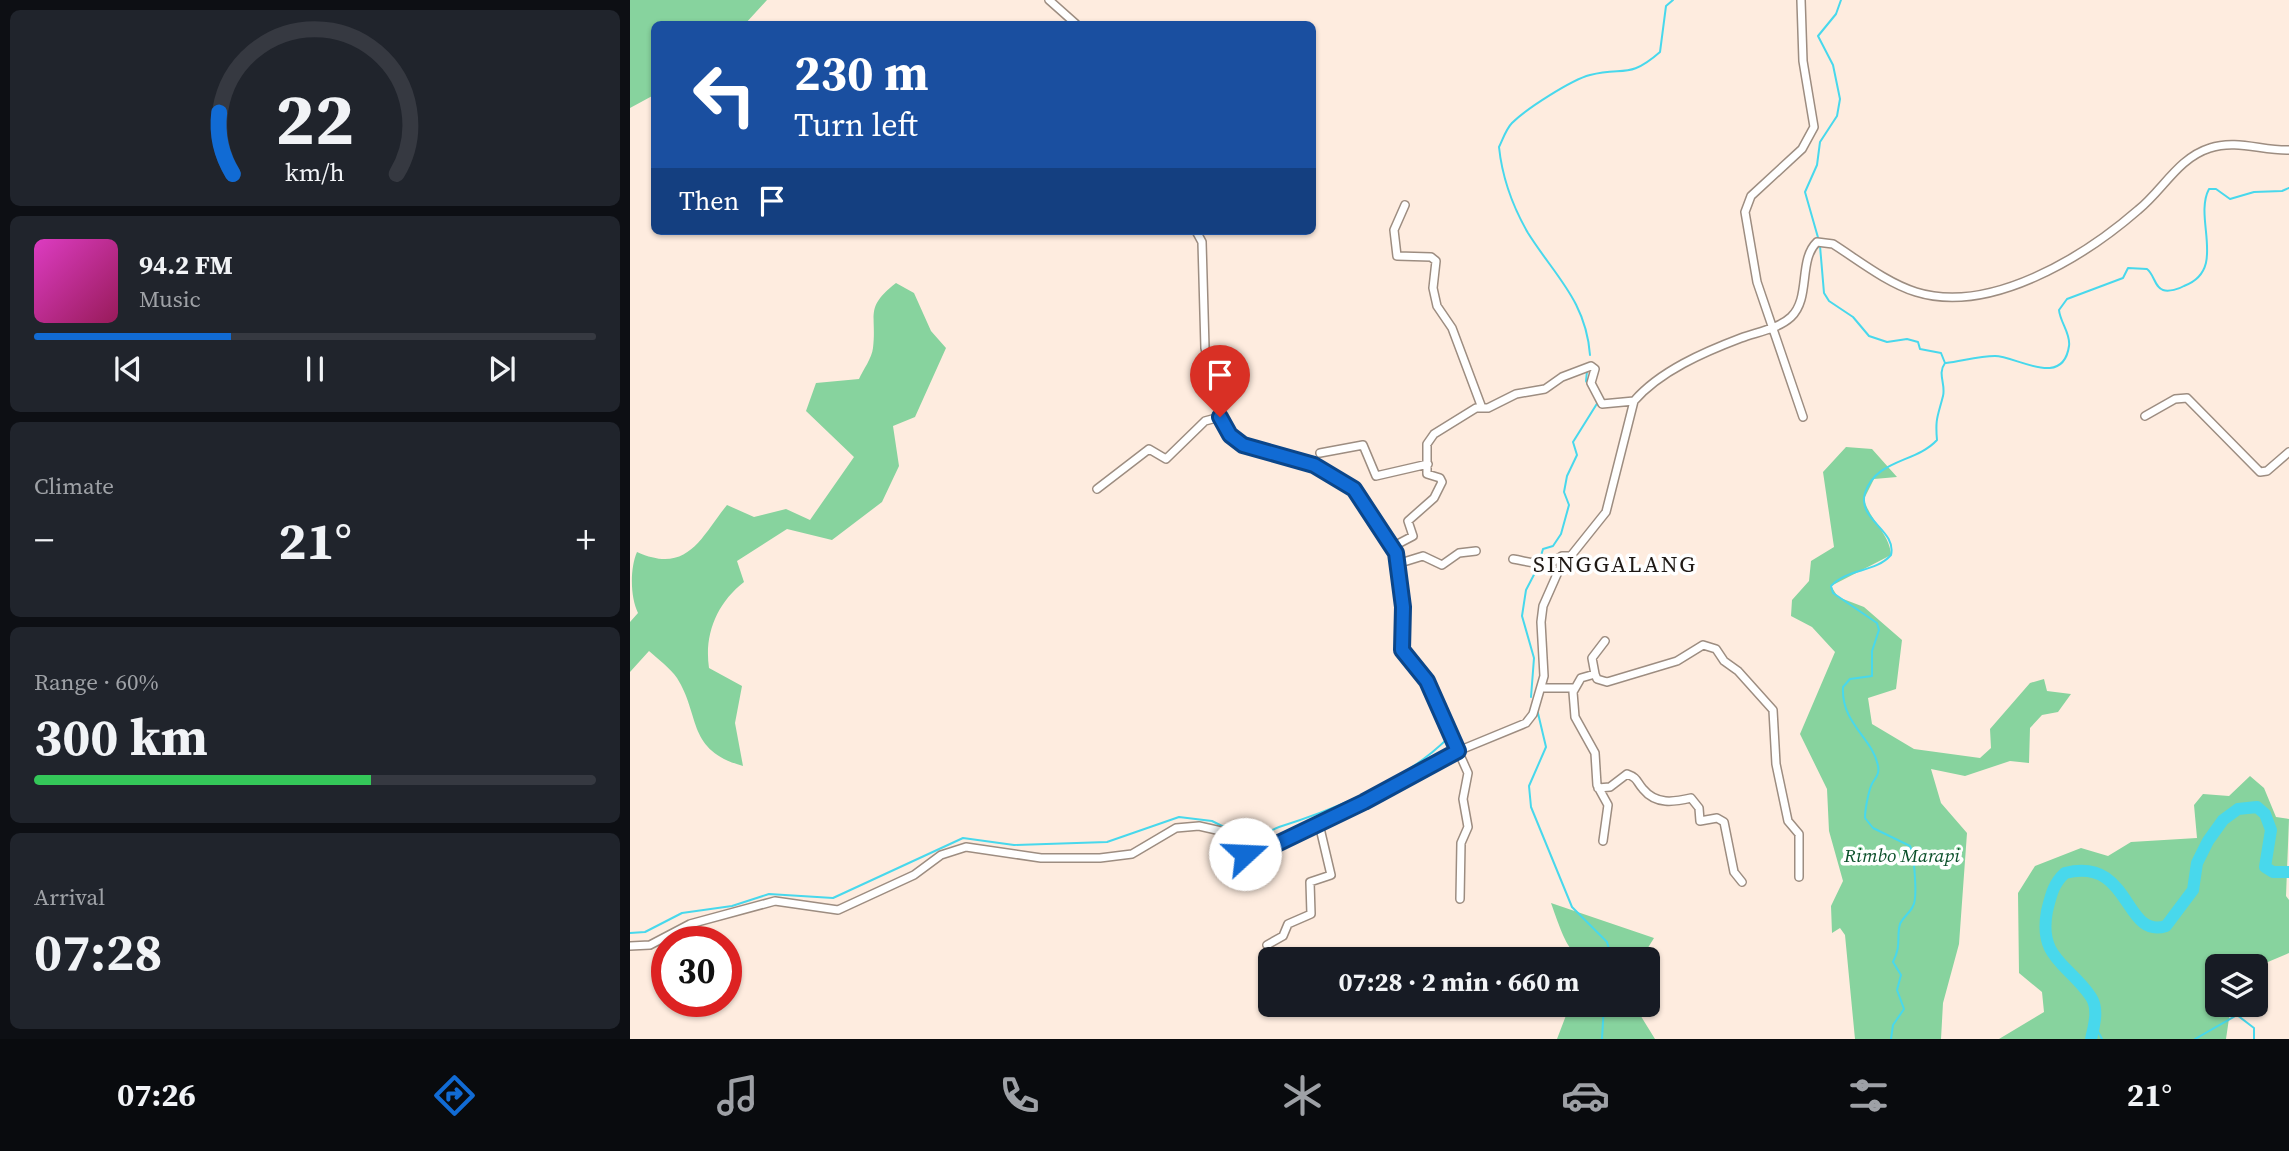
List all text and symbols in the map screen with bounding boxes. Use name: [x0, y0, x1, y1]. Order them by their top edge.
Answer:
text: 230 m: [794, 39, 929, 106]
icon: left: [679, 49, 770, 140]
text: 22: [276, 69, 354, 168]
text: Turn left: [794, 103, 918, 147]
text: km/h: [285, 155, 345, 189]
icon: arrive: [753, 182, 791, 220]
text: Then: [679, 183, 739, 219]
text: 94.2 FM: [139, 247, 233, 283]
text: Music: [139, 283, 201, 315]
pin: [1190, 345, 1250, 417]
icon: previous: [109, 350, 147, 388]
icon: pause: [296, 350, 334, 388]
icon: next: [483, 350, 521, 388]
icon: arrive: [1201, 356, 1239, 394]
text: Climate: [34, 470, 114, 502]
text: 21°: [278, 505, 352, 576]
text: −: [34, 514, 54, 566]
text: +: [576, 514, 596, 566]
district label: SINGGALANG: [1533, 548, 1697, 580]
text: Range · 60%: [34, 666, 159, 698]
text: 300 km: [34, 701, 208, 772]
position arrow: [1208, 817, 1282, 891]
park label: Rimbo Marapi: [1843, 842, 1960, 868]
text: Arrival: [34, 881, 105, 913]
text: 07:28: [34, 916, 162, 987]
speed limit sign: 30: [651, 926, 742, 1017]
map controls: [2205, 954, 2268, 1017]
button: layers: [2205, 954, 2268, 1017]
text: 07:28 · 2 min · 660 m: [1339, 964, 1579, 1000]
icon: directions: [430, 1071, 479, 1120]
icon: music: [713, 1071, 762, 1120]
icon: phone: [995, 1071, 1044, 1120]
icon: climate: [1278, 1071, 1327, 1120]
icon: car: [1561, 1071, 1610, 1120]
icon: filters: [1844, 1071, 1893, 1120]
text: 07:26: [117, 1073, 196, 1117]
text: 21°: [2127, 1073, 2172, 1117]

